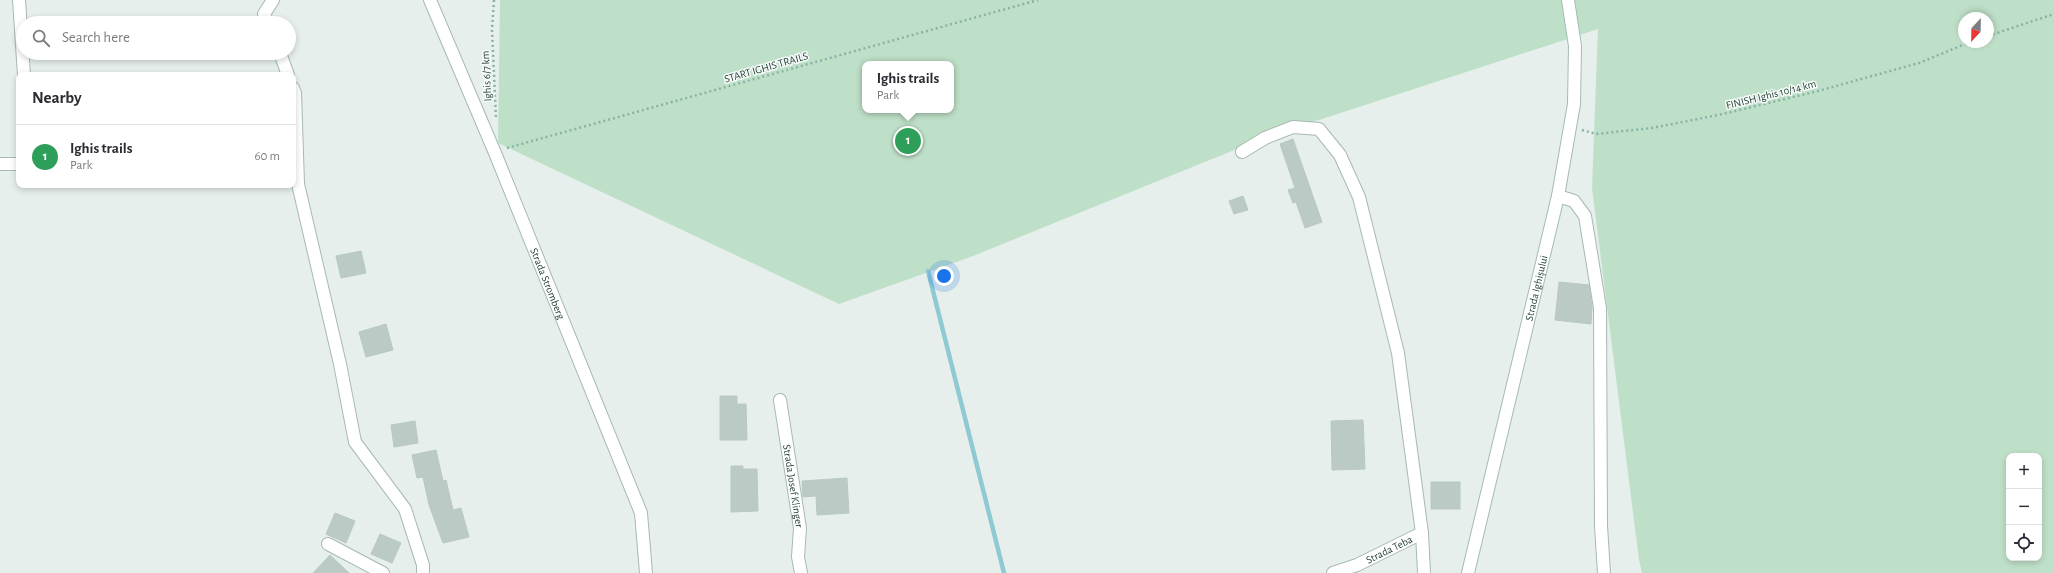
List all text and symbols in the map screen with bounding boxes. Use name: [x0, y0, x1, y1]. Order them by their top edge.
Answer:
north arrow: [1958, 12, 1994, 48]
search box: [16, 16, 296, 60]
icon: search: [30, 27, 52, 49]
text: Search here: [62, 30, 130, 45]
street label: Ighis 6/7 km: [480, 50, 493, 102]
street label: START IGHIS TRAILS: [723, 50, 809, 85]
popup: [862, 61, 954, 113]
text: Ighis trails: [877, 71, 939, 86]
street label: FINISH Ighis 10/14 km: [1725, 78, 1818, 111]
text: Nearby: [32, 89, 82, 106]
text: Park: [877, 89, 899, 102]
pin: 1: [895, 126, 921, 156]
text: Ighis trails: [70, 141, 133, 156]
text: 1: [43, 150, 47, 163]
text: 60 m: [254, 150, 280, 163]
text: Park: [70, 159, 92, 172]
street label: Strada Stromberg: [528, 246, 567, 321]
street label: Strada Ighișului: [1523, 254, 1550, 322]
your location: [934, 266, 954, 286]
street label: Strada Josef Klinger: [781, 444, 805, 529]
map controls: [2006, 453, 2042, 561]
button: +: [2006, 453, 2042, 489]
button: −: [2006, 489, 2042, 525]
button: locate: [2006, 525, 2042, 561]
street label: Strada Teba: [1364, 534, 1414, 566]

